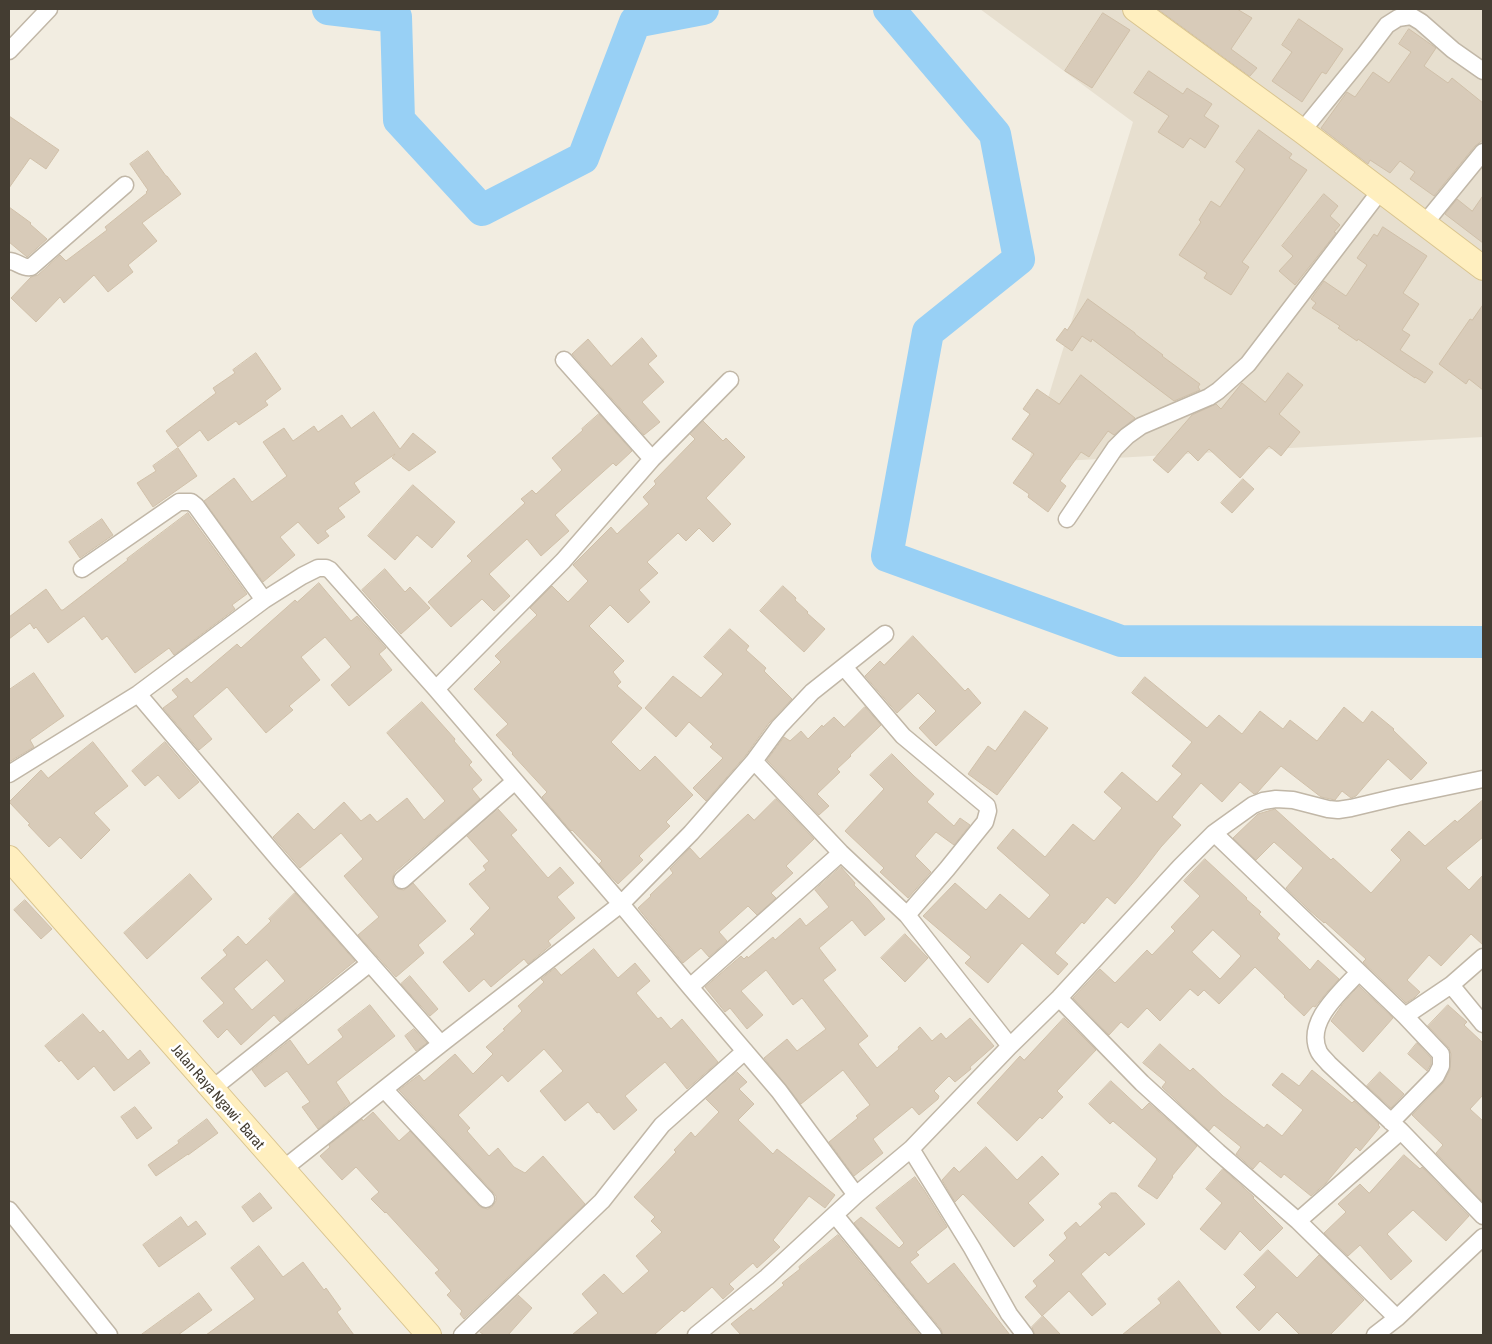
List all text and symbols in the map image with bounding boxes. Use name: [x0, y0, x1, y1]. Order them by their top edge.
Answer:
street label: Jalan Raya Ngawi - Barat: [167, 1041, 269, 1153]

